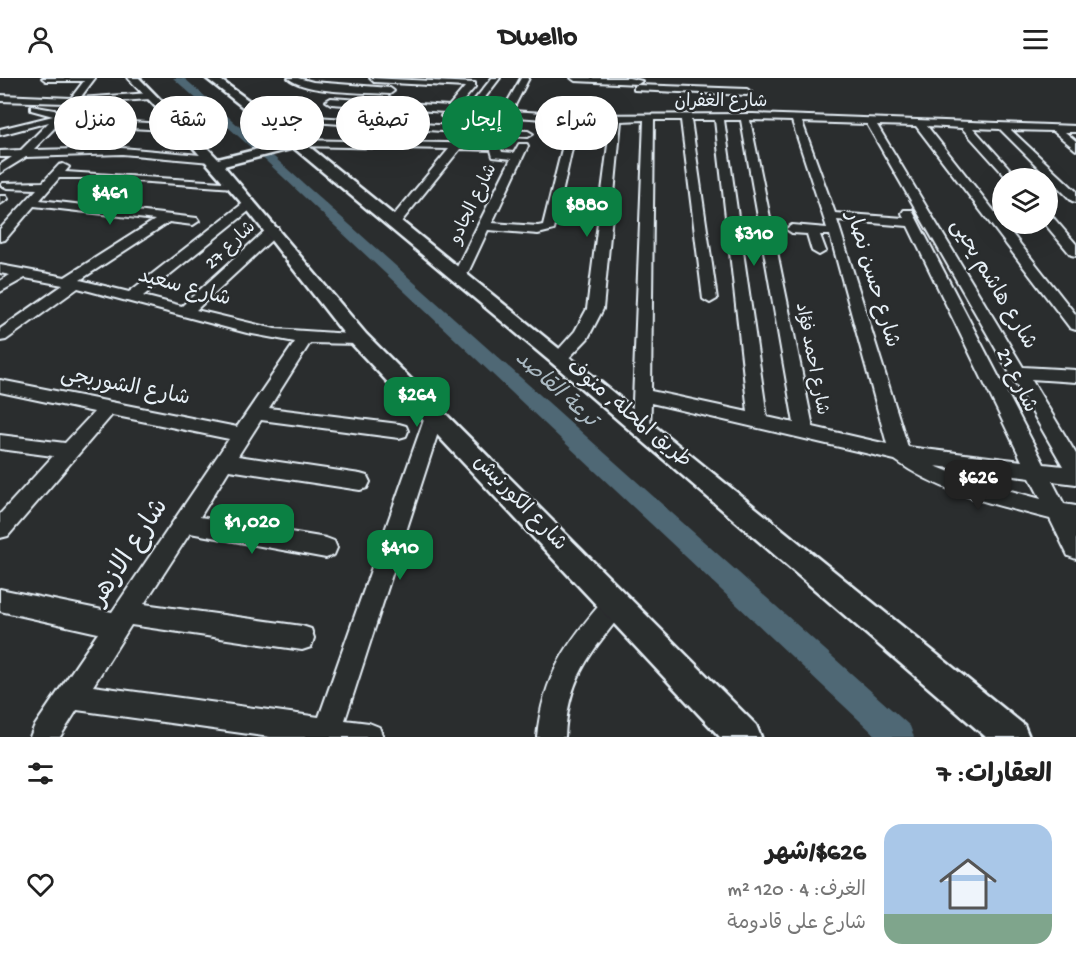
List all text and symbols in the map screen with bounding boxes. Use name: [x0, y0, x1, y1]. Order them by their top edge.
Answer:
icon: person: [24, 23, 57, 56]
text: Dwello: [499, 23, 577, 55]
icon: menu: [1019, 23, 1052, 56]
street label: شارع الغفران: [674, 92, 768, 113]
chip: منزل: [54, 96, 137, 150]
chip: شقة: [149, 96, 228, 150]
chip: جديد: [240, 96, 324, 150]
chip: تصفية: [336, 96, 430, 150]
chip: إيجار: [442, 96, 523, 150]
chip: شراء: [535, 96, 618, 150]
street label: شارع الجادو: [445, 161, 502, 248]
map controls: [992, 168, 1058, 234]
button: layers: [992, 168, 1058, 234]
pin: $461: [74, 175, 146, 226]
text: $461: [92, 183, 128, 206]
pin: $880: [551, 187, 623, 238]
text: $880: [566, 195, 608, 218]
street label: شارع حسن نصار: [838, 207, 904, 351]
street label: شارع هاشم يحيى: [943, 215, 1041, 355]
pin: $310: [718, 216, 790, 267]
street label: شارع 27: [201, 217, 261, 275]
text: $310: [735, 224, 773, 247]
street label: شارع سعيد: [135, 265, 233, 313]
street label: شارع احمد فؤاد: [790, 301, 832, 417]
street label: شارع 21: [989, 344, 1041, 418]
water label: ترعة القاصد: [508, 345, 605, 436]
street label: طريق المحله, منوف: [561, 356, 695, 474]
street label: شارع الشوربجى: [58, 363, 192, 413]
pin: $264: [381, 377, 453, 428]
text: $264: [398, 385, 436, 408]
street label: شارع الكورنيش: [467, 450, 572, 557]
pin: $626: [942, 460, 1014, 511]
text: $626: [958, 468, 998, 491]
street label: شارع الازهر: [84, 494, 177, 614]
pin: $1,020: [203, 504, 301, 555]
text: $1,020: [224, 512, 280, 535]
pin: $410: [364, 530, 436, 581]
text: $410: [381, 538, 419, 561]
icon: filters: [24, 757, 57, 790]
text: العقارات: 7: [937, 761, 1052, 792]
text: $626/شهر: [766, 839, 866, 870]
icon: home: [932, 848, 1004, 920]
icon: heart: [24, 868, 57, 901]
text: الغرف: 4 · 120 m²: [728, 880, 866, 903]
text: شارع على قادومة: [727, 913, 866, 936]

